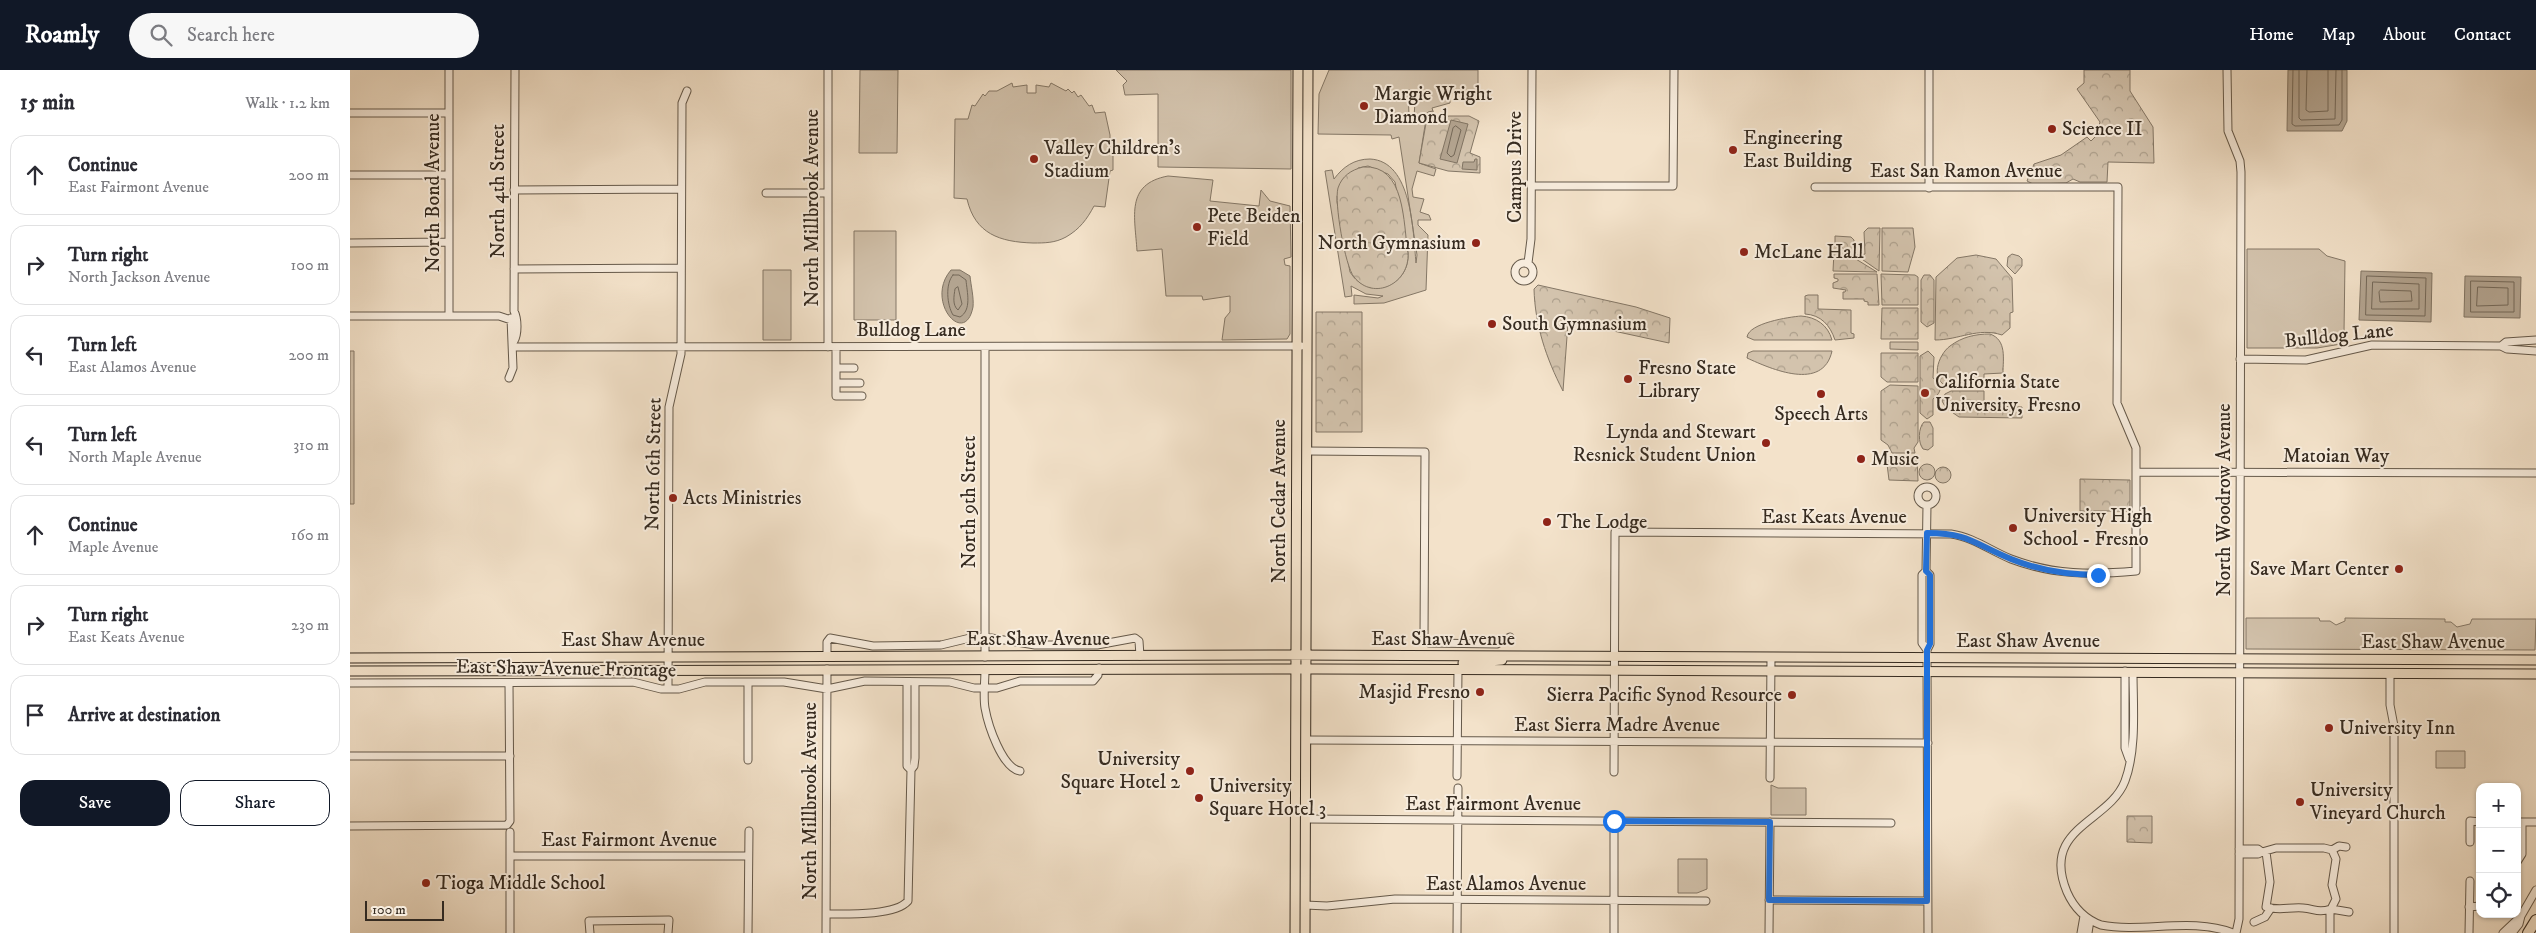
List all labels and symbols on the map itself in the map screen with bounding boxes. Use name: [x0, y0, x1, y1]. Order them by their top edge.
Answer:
place label: Margie Wright Diamond: [1374, 82, 1492, 130]
marker: Margie Wright Diamond: [1358, 100, 1370, 112]
street label: North Millbrook Avenue: [800, 109, 825, 307]
street label: Campus Drive: [1503, 111, 1528, 223]
street label: North Bond Avenue: [421, 114, 446, 273]
place label: Science II: [2062, 117, 2143, 142]
marker: Science II: [2046, 123, 2058, 135]
street label: North 4th Street: [486, 124, 511, 258]
place label: Engineering East Building: [1743, 126, 1852, 174]
place label: Valley Children's Stadium: [1043, 136, 1181, 184]
marker: Engineering East Building: [1727, 144, 1739, 156]
marker: Valley Children's Stadium: [1028, 153, 1040, 165]
street label: East San Ramon Avenue: [1870, 159, 2062, 184]
place label: Pete Beiden Field: [1207, 204, 1301, 252]
marker: Pete Beiden Field: [1191, 221, 1203, 233]
place label: North Gymnasium: [1318, 231, 1466, 256]
marker: North Gymnasium: [1470, 237, 1482, 249]
place label: McLane Hall: [1754, 240, 1864, 265]
marker: McLane Hall: [1738, 246, 1750, 258]
place label: South Gymnasium: [1502, 312, 1647, 337]
street label: Bulldog Lane: [856, 318, 966, 343]
marker: South Gymnasium: [1486, 318, 1498, 330]
street label: Bulldog Lane: [2283, 318, 2395, 354]
place label: Fresno State Library: [1638, 356, 1736, 404]
place label: California State University, Fresno: [1935, 370, 2081, 418]
marker: Fresno State Library: [1622, 373, 1634, 385]
marker: California State University, Fresno: [1919, 387, 1931, 399]
marker: Speech Arts: [1815, 388, 1827, 400]
street label: North 6th Street: [640, 397, 668, 531]
place label: Speech Arts: [1774, 402, 1868, 427]
street label: North Woodrow Avenue: [2212, 404, 2237, 596]
street label: North Cedar Avenue: [1267, 419, 1292, 583]
place label: Lynda and Stewart Resnick Student Union: [1573, 420, 1757, 468]
street label: North 9th Street: [957, 436, 982, 568]
marker: Lynda and Stewart Resnick Student Union: [1760, 437, 1772, 449]
street label: Matoian Way: [2283, 444, 2390, 469]
place label: Music: [1871, 447, 1919, 472]
marker: Music: [1855, 453, 1867, 465]
place label: Acts Ministries: [683, 486, 802, 511]
marker: Acts Ministries: [667, 492, 679, 504]
place label: University High School - Fresno: [2023, 504, 2153, 552]
street label: East Keats Avenue: [1761, 505, 1907, 530]
place label: The Lodge: [1557, 510, 1647, 535]
marker: The Lodge: [1541, 516, 1553, 528]
marker: University High School - Fresno: [2007, 522, 2019, 534]
place label: Save Mart Center: [2250, 557, 2390, 582]
marker: Save Mart Center: [2393, 563, 2405, 575]
route end: [2087, 564, 2110, 587]
street label: East Shaw Avenue: [966, 627, 1110, 652]
street label: East Shaw Avenue: [1371, 627, 1515, 652]
street label: East Shaw Avenue: [561, 628, 705, 653]
street label: East Shaw Avenue: [1956, 629, 2100, 654]
street label: East Shaw Avenue: [2361, 630, 2505, 655]
street label: East Shaw Avenue Frontage: [456, 655, 676, 683]
place label: Masjid Fresno: [1359, 680, 1470, 705]
place label: Sierra Pacific Synod Resource: [1546, 683, 1782, 708]
marker: Masjid Fresno: [1474, 686, 1486, 698]
marker: Sierra Pacific Synod Resource: [1786, 689, 1798, 701]
street label: North Millbrook Avenue: [798, 702, 823, 900]
street label: East Sierra Madre Avenue: [1514, 713, 1720, 738]
place label: University Inn: [2339, 716, 2456, 741]
marker: University Inn: [2323, 722, 2335, 734]
place label: University Square Hotel 2: [1060, 747, 1180, 795]
marker: University Square Hotel 2: [1184, 765, 1196, 777]
place label: University Square Hotel 3: [1209, 774, 1326, 822]
place label: University Vineyard Church: [2309, 778, 2446, 826]
marker: University Square Hotel 3: [1193, 792, 1205, 804]
street label: East Fairmont Avenue: [1405, 792, 1581, 817]
marker: University Vineyard Church: [2294, 796, 2306, 808]
route start: [1603, 810, 1626, 833]
street label: East Fairmont Avenue: [541, 828, 717, 853]
place label: Tioga Middle School: [436, 871, 605, 896]
street label: East Alamos Avenue: [1426, 872, 1586, 897]
marker: Tioga Middle School: [420, 877, 432, 889]
scale bar: [365, 898, 444, 921]

